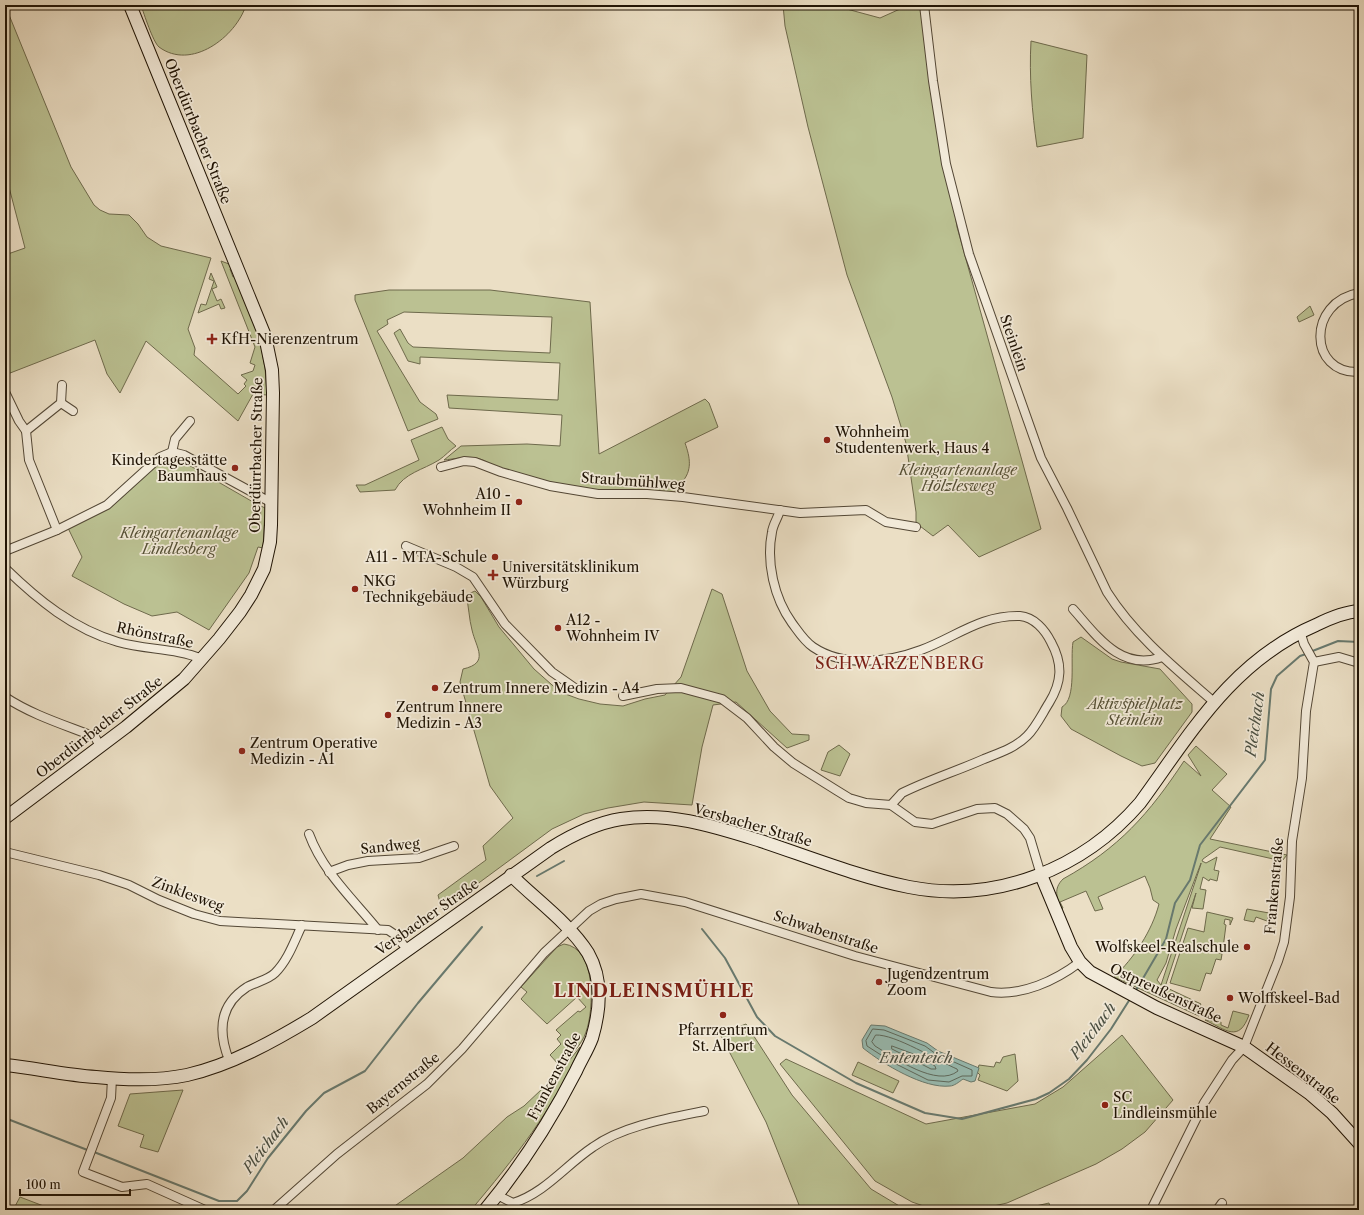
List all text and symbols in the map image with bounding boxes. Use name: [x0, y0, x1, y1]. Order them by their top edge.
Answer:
street label: Oberdürrbacher Straße: [161, 55, 236, 207]
street label: Steinlein: [996, 312, 1032, 374]
place label: KfH-Nierenzentrum: [221, 330, 358, 348]
marker: KfH-Nierenzentrum: [206, 333, 218, 345]
street label: Oberdürrbacher Straße: [246, 377, 266, 533]
place label: Wohnheim Studentenwerk, Haus 4: [834, 423, 990, 457]
marker: Wohnheim Studentenwerk, Haus 4: [822, 435, 832, 445]
place label: Kindertagesstätte Baumhaus: [111, 451, 227, 485]
park label: Kleingartenanlage Hölzlesweg: [898, 461, 1018, 495]
marker: Kindertagesstätte Baumhaus: [230, 463, 240, 473]
street label: Straubmühlweg: [580, 468, 686, 494]
place label: A10 - Wohnheim II: [422, 485, 511, 519]
marker: A10 - Wohnheim II: [514, 497, 524, 507]
park label: Kleingartenanlage Lindlesberg: [119, 524, 239, 558]
place label: A11 - MTA-Schule: [365, 548, 487, 566]
marker: A11 - MTA-Schule: [490, 552, 500, 562]
place label: Universitätsklinikum Würzburg: [501, 558, 639, 592]
marker: Universitätsklinikum Würzburg: [487, 569, 499, 581]
place label: NKG Technikgebäude: [363, 572, 473, 606]
marker: NKG Technikgebäude: [350, 584, 360, 594]
place label: A12 - Wohnheim IV: [565, 611, 660, 645]
street label: Rhönstraße: [115, 618, 195, 652]
marker: A12 - Wohnheim IV: [553, 623, 563, 633]
district label: SCHWARZENBERG: [815, 653, 985, 673]
street label: Oberdürrbacher Straße: [32, 672, 166, 782]
place label: Zentrum Innere Medizin - A4: [443, 679, 640, 697]
marker: Zentrum Innere Medizin - A4: [430, 683, 440, 693]
water label: Pleichach: [1240, 690, 1268, 759]
park label: Aktivspielplatz Steinlein: [1086, 695, 1184, 729]
place label: Zentrum Innere Medizin - A3: [396, 698, 503, 732]
marker: Zentrum Innere Medizin - A3: [383, 710, 393, 720]
place label: Zentrum Operative Medizin - A1: [250, 734, 378, 768]
marker: Zentrum Operative Medizin - A1: [237, 746, 247, 756]
street label: Versbacher Straße: [691, 799, 814, 851]
street label: Sandweg: [360, 834, 421, 858]
street label: Frankenstraße: [1261, 837, 1287, 935]
street label: Zinklesweg: [150, 873, 227, 915]
street label: Versbacher Straße: [371, 875, 482, 960]
street label: Schwabenstraße: [771, 907, 881, 958]
place label: Wolfskeel-Realschule: [1094, 938, 1239, 956]
marker: Wolfskeel-Realschule: [1242, 942, 1252, 952]
street label: Ostpreußenstraße: [1107, 959, 1225, 1027]
place label: Jugendzentrum Zoom: [885, 965, 989, 999]
marker: Jugendzentrum Zoom: [874, 977, 884, 987]
district label: LINDLEINSMÜHLE: [554, 979, 754, 1002]
place label: Wolffskeel-Bad: [1237, 989, 1340, 1007]
marker: Wolffskeel-Bad: [1225, 993, 1235, 1003]
water label: Pleichach: [1065, 999, 1120, 1063]
marker: Pfarrzentrum St. Albert: [718, 1010, 728, 1020]
place label: Pfarrzentrum St. Albert: [678, 1021, 768, 1055]
street label: Frankenstraße: [523, 1029, 585, 1123]
street label: Hessenstraße: [1262, 1038, 1344, 1108]
street label: Bayernstraße: [363, 1048, 443, 1118]
water label: Ententeich: [878, 1048, 953, 1067]
place label: SC Lindleinsmühle: [1113, 1088, 1217, 1122]
marker: SC Lindleinsmühle: [1100, 1100, 1110, 1110]
water label: Pleichach: [238, 1113, 293, 1177]
scale bar: [20, 1171, 130, 1197]
text: 100 m: [26, 1177, 61, 1192]

